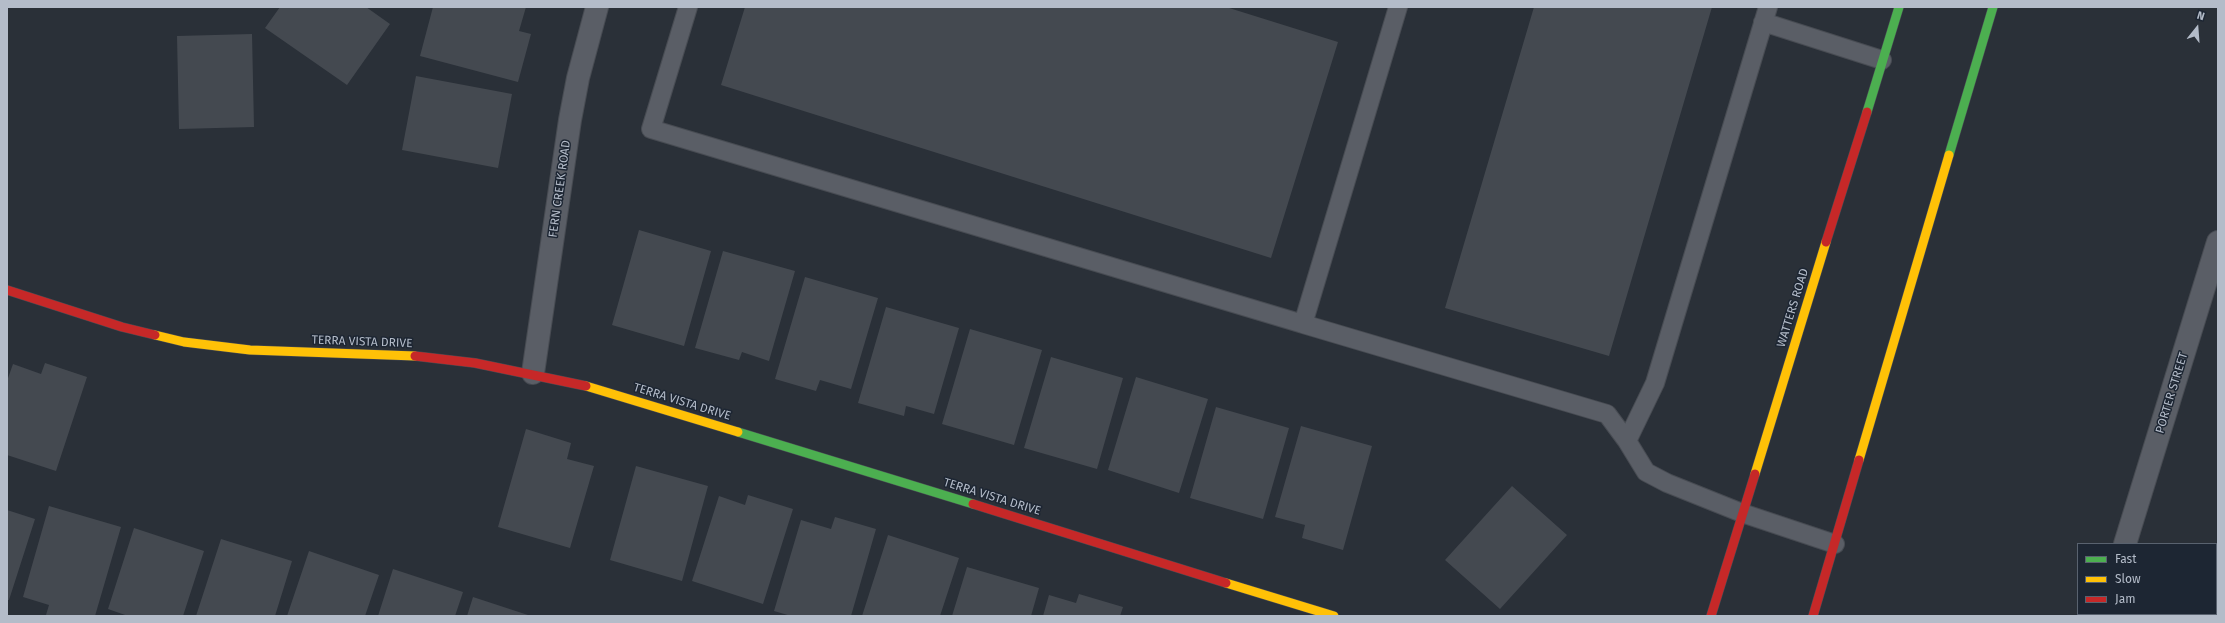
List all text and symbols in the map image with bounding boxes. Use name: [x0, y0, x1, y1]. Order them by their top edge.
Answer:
north arrow: [2177, 8, 2217, 48]
text: N: [2195, 9, 2206, 23]
street label: FERN CREEK ROAD: [546, 139, 574, 239]
street label: WATTERS ROAD: [1774, 267, 1812, 349]
street label: TERRA VISTA DRIVE: [311, 333, 413, 351]
street label: PORTER STREET: [2153, 351, 2191, 435]
street label: TERRA VISTA DRIVE: [632, 380, 732, 424]
street label: TERRA VISTA DRIVE: [942, 475, 1042, 519]
legend: [2077, 543, 2217, 615]
text: Fast: [2115, 552, 2137, 566]
text: Slow: [2115, 572, 2141, 586]
text: Jam: [2115, 592, 2135, 606]

